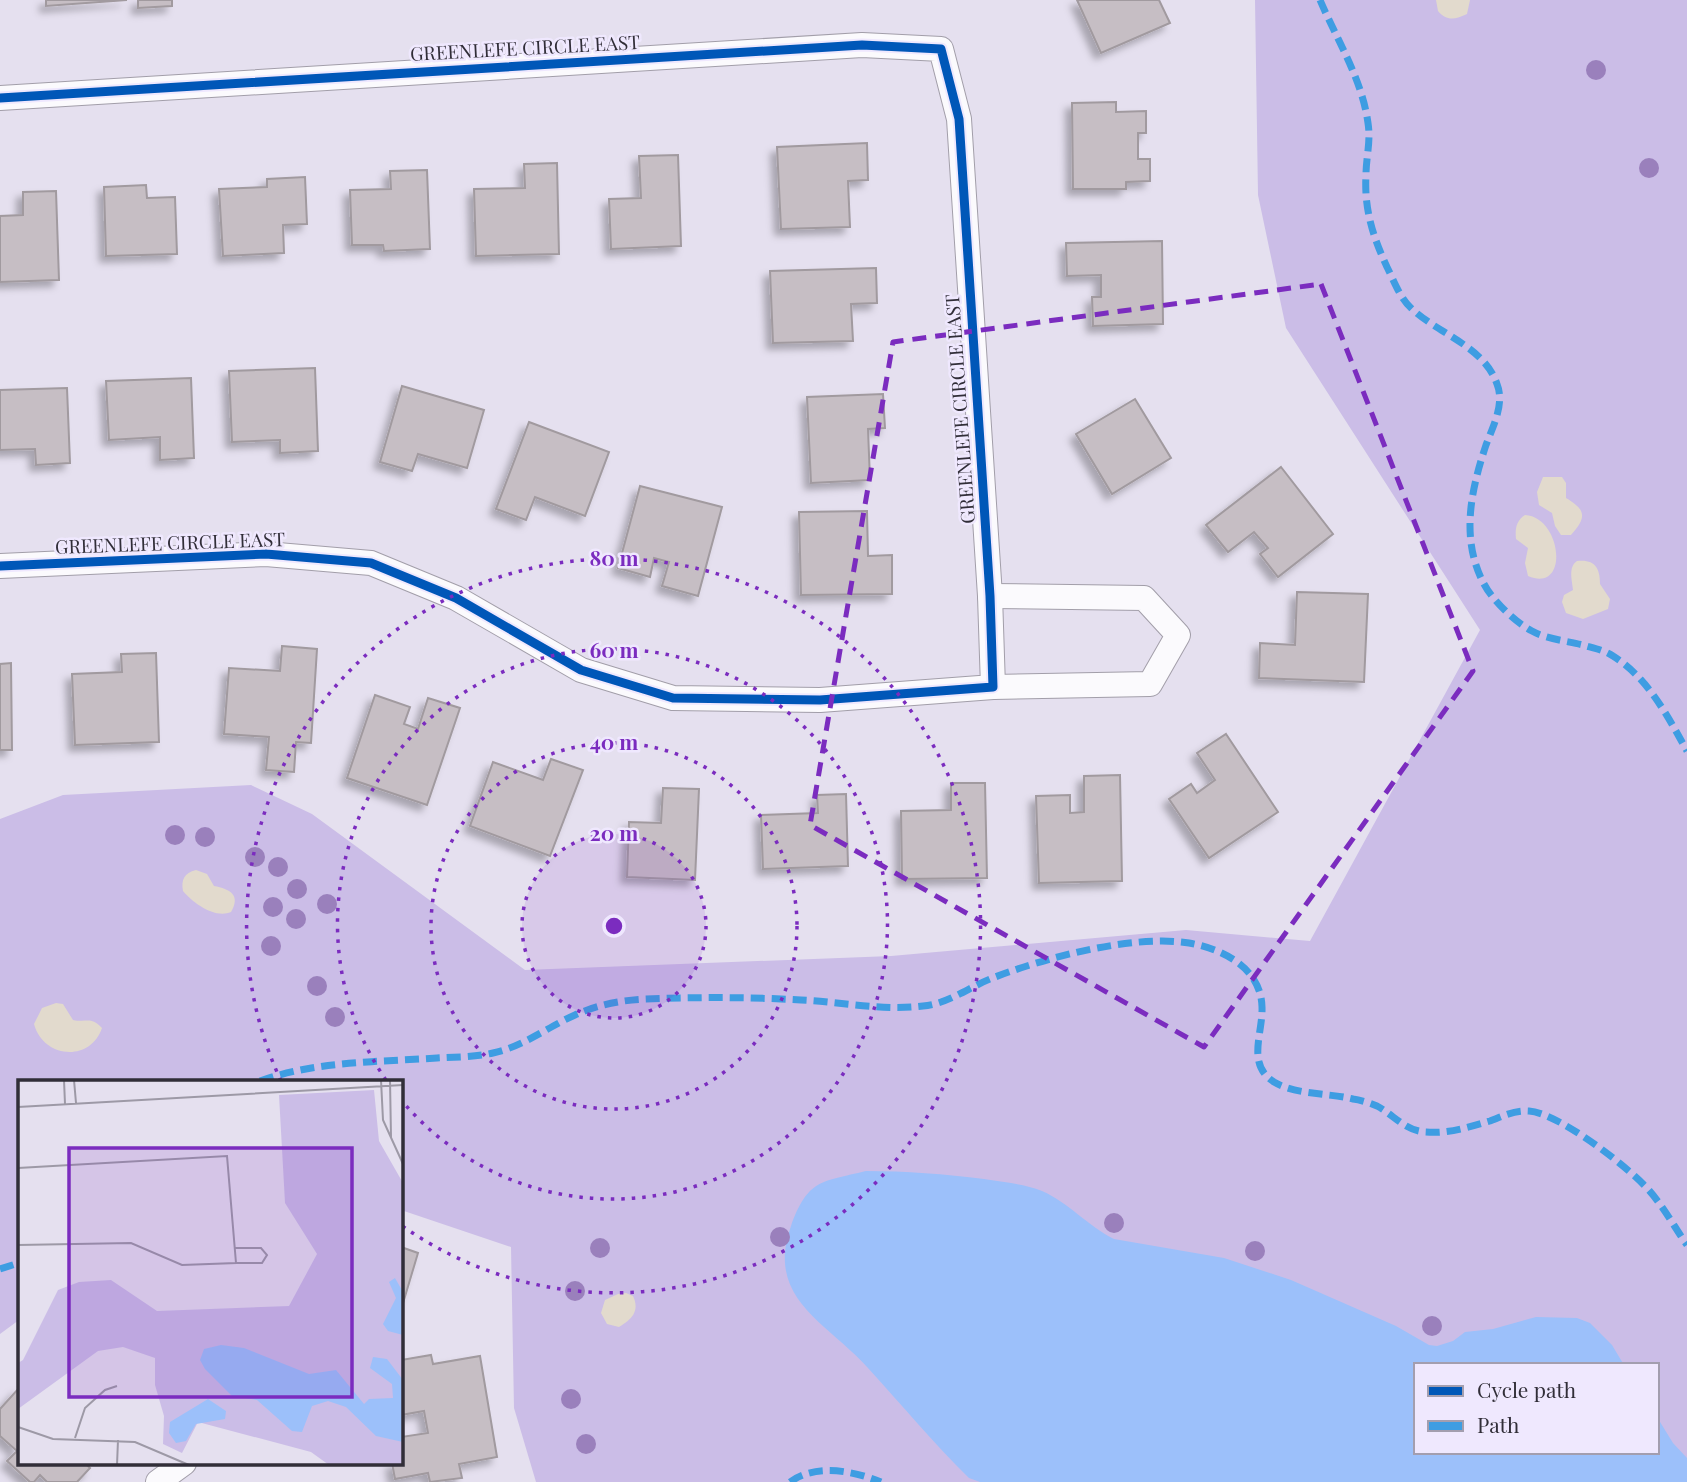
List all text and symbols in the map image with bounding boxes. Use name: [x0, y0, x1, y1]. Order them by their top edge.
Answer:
street label: GREENLEFE CIRCLE EAST: [409, 28, 641, 66]
street label: GREENLEFE CIRCLE EAST: [938, 293, 980, 525]
street label: GREENLEFE CIRCLE EAST: [55, 525, 286, 559]
text: 80 m: [589, 543, 639, 571]
text: 60 m: [589, 635, 639, 663]
text: 40 m: [590, 727, 638, 755]
text: 20 m: [590, 818, 638, 846]
centre of rings: [602, 914, 626, 938]
inset map: [18, 1080, 402, 1464]
legend: [1414, 1363, 1659, 1454]
text: Cycle path: [1477, 1375, 1577, 1403]
text: Path: [1477, 1410, 1520, 1438]

